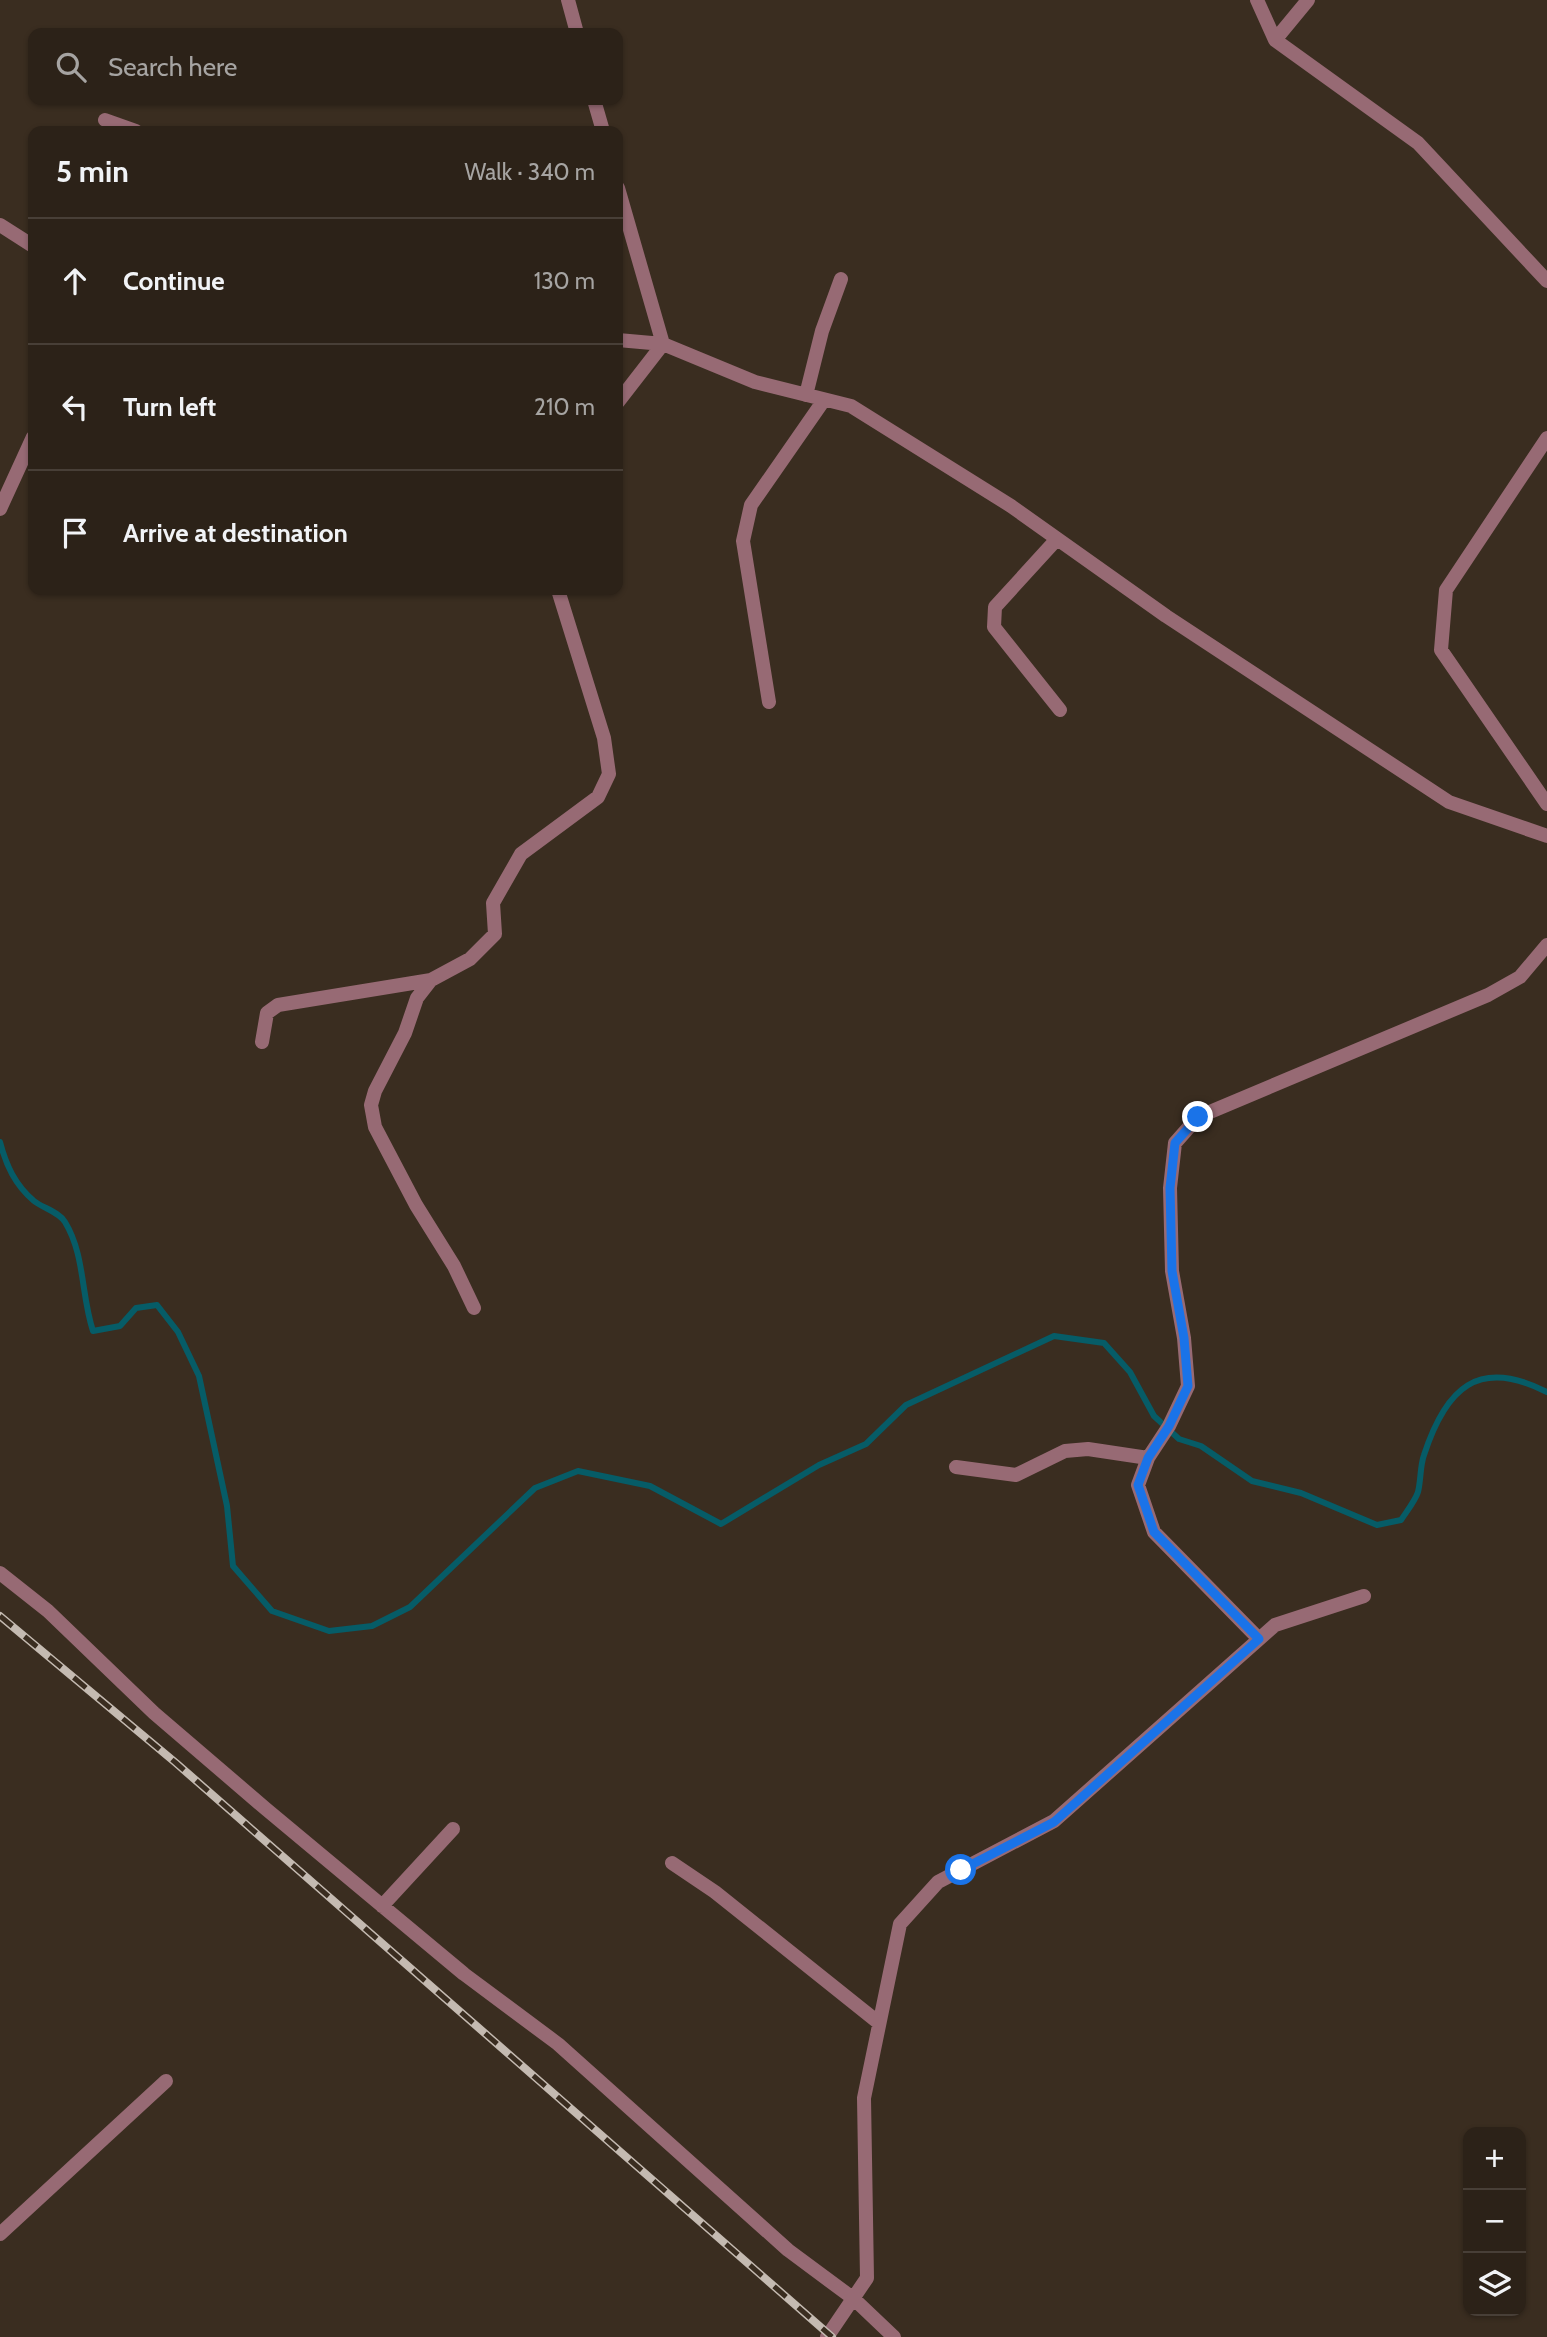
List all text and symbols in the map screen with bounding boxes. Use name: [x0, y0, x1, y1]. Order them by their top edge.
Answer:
search box: [28, 28, 623, 105]
icon: search: [52, 48, 90, 86]
text: Search here: [108, 51, 237, 83]
text: 5 min: [56, 153, 129, 190]
text: Walk · 340 m: [464, 158, 595, 186]
icon: ahead: [56, 262, 94, 300]
text: Continue: [123, 265, 225, 297]
text: 130 m: [534, 267, 595, 295]
icon: left: [56, 388, 94, 426]
text: Turn left: [123, 391, 216, 423]
text: 210 m: [534, 393, 595, 421]
icon: arrive: [56, 514, 94, 552]
text: Arrive at destination: [123, 517, 348, 549]
route end: [1182, 1101, 1213, 1132]
route start: [945, 1854, 976, 1885]
map controls: [1463, 2127, 1526, 2316]
button: +: [1463, 2127, 1526, 2190]
button: −: [1463, 2190, 1526, 2253]
button: layers: [1463, 2253, 1526, 2316]

